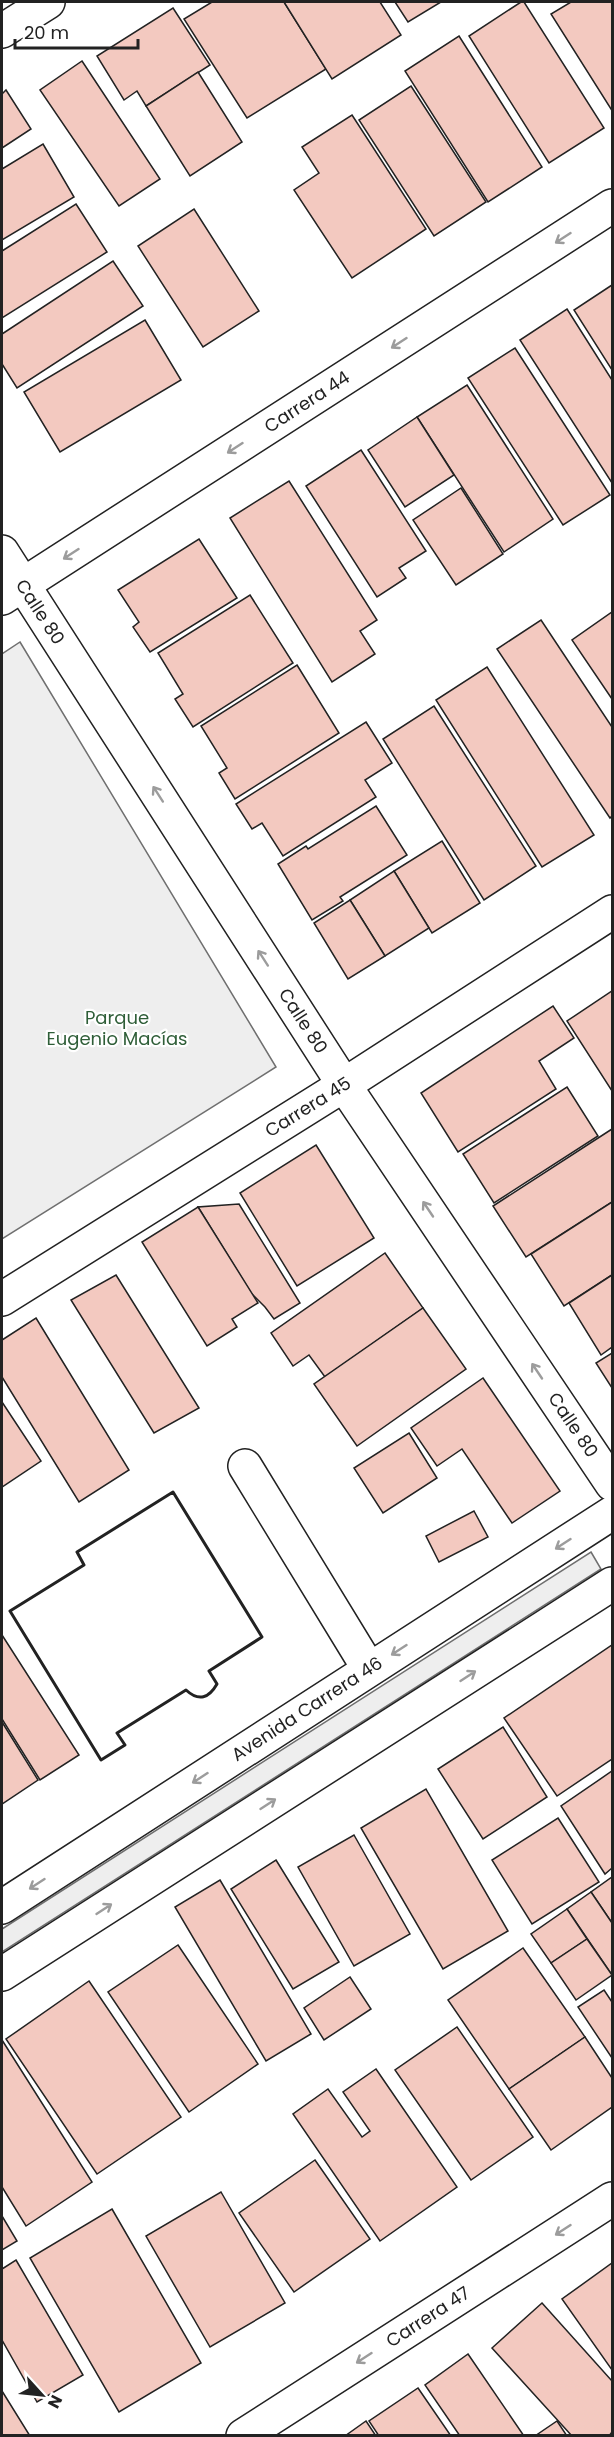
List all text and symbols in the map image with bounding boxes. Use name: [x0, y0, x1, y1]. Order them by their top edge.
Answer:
scale bar: [15, 12, 138, 50]
text: 20 m: [24, 20, 69, 45]
one-way arrow: [555, 232, 572, 244]
one-way arrow: [391, 337, 408, 349]
street label: Carrera 44: [259, 365, 354, 438]
one-way arrow: [227, 443, 244, 455]
one-way arrow: [63, 548, 80, 560]
street label: Calle 80: [10, 574, 71, 649]
one-way arrow: [151, 786, 163, 803]
one-way arrow: [257, 950, 269, 967]
street label: Calle 80: [273, 983, 334, 1058]
park label: Parque Eugenio Macías: [47, 1005, 187, 1051]
street label: Carrera 45: [260, 1070, 355, 1143]
one-way arrow: [422, 1201, 434, 1218]
one-way arrow: [531, 1363, 543, 1379]
street label: Calle 80: [542, 1387, 604, 1462]
one-way arrow: [555, 1538, 572, 1551]
one-way arrow: [391, 1643, 408, 1656]
street label: Avenida Carrera 46: [226, 1650, 387, 1767]
one-way arrow: [459, 1670, 476, 1682]
one-way arrow: [192, 1773, 209, 1785]
one-way arrow: [259, 1797, 276, 1809]
one-way arrow: [28, 1878, 45, 1891]
one-way arrow: [95, 1902, 112, 1914]
one-way arrow: [555, 2225, 572, 2237]
street label: Carrera 47: [381, 2280, 475, 2353]
one-way arrow: [356, 2352, 372, 2364]
north arrow: [12, 2365, 72, 2425]
text: N: [42, 2391, 68, 2412]

